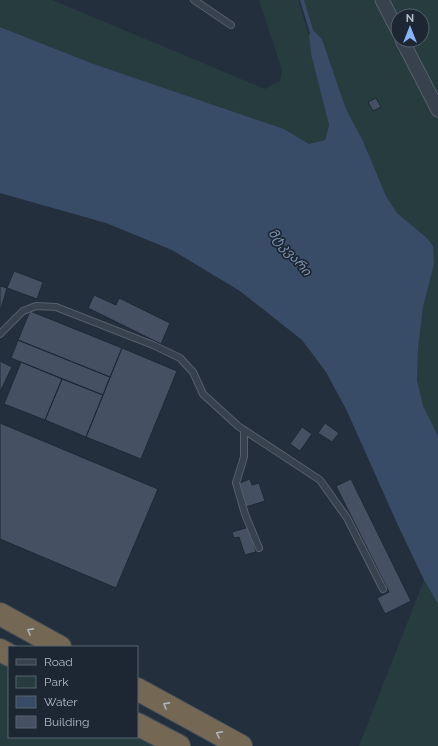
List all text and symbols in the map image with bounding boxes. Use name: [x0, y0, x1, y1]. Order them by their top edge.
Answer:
north arrow: [390, 8, 430, 48]
text: N: [406, 12, 414, 25]
water label: მტკვარი: [265, 225, 315, 280]
one-way arrow: [27, 628, 34, 635]
legend: [8, 646, 138, 738]
text: Road: [44, 655, 73, 669]
text: Park: [44, 675, 69, 689]
text: Water: [44, 695, 78, 709]
one-way arrow: [163, 703, 171, 710]
text: Building: [44, 715, 90, 729]
one-way arrow: [216, 731, 223, 738]

